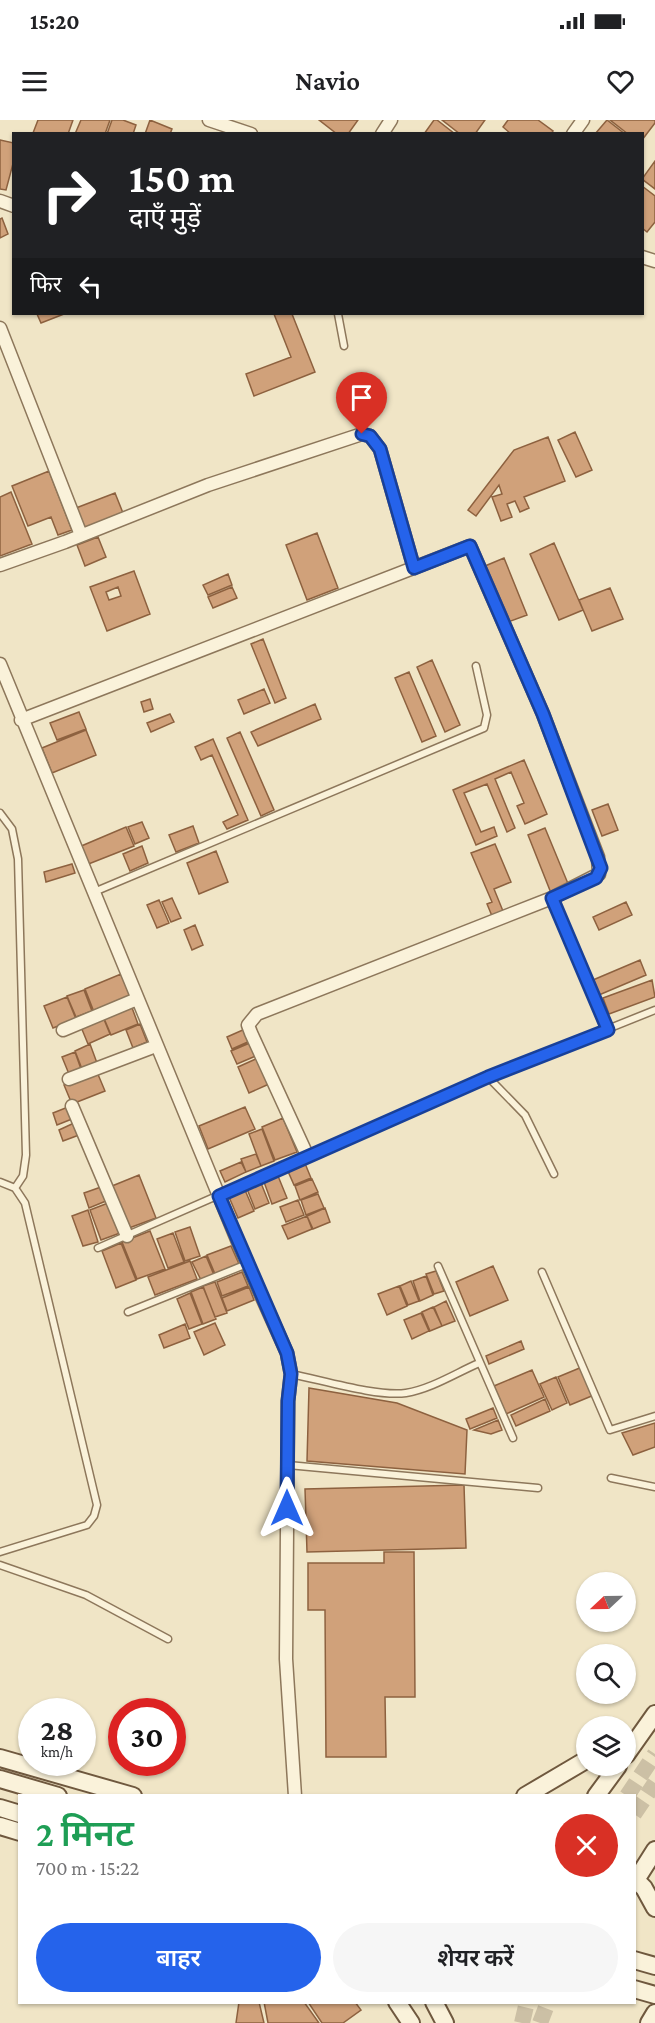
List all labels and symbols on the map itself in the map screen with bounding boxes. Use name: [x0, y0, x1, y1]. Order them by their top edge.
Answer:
pin: [336, 372, 387, 434]
position arrow: [255, 1476, 319, 1540]
north arrow: [576, 1572, 636, 1632]
speed limit sign: 30: [108, 1698, 186, 1776]

